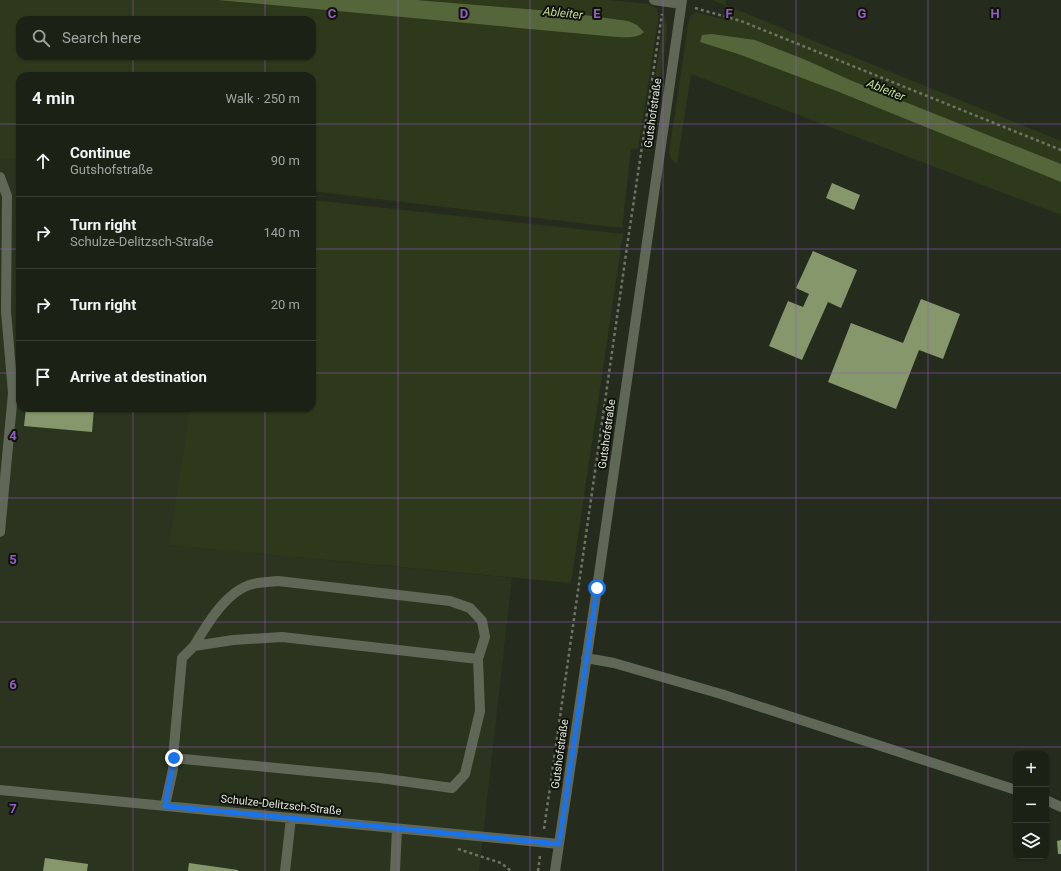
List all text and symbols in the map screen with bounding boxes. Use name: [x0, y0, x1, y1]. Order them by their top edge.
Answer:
water label: Ableiter: [541, 4, 585, 22]
text: C: [328, 6, 337, 21]
text: D: [460, 6, 468, 21]
text: E: [593, 6, 601, 21]
text: F: [725, 6, 733, 21]
text: G: [858, 6, 867, 21]
text: H: [990, 6, 1000, 21]
search box: [16, 16, 316, 60]
icon: search: [30, 27, 52, 49]
text: Search here: [62, 29, 141, 47]
water label: Ableiter: [864, 76, 908, 104]
street label: Gutshofstraße: [642, 77, 664, 149]
text: 4 min: [32, 88, 75, 108]
text: Walk · 250 m: [225, 91, 300, 106]
text: Continue: [70, 144, 131, 162]
icon: ahead: [32, 150, 54, 172]
text: 90 m: [271, 153, 300, 168]
text: Gutshofstraße: [70, 162, 153, 177]
text: Turn right: [70, 216, 136, 234]
icon: right: [32, 222, 54, 244]
text: 140 m: [263, 225, 300, 240]
text: Schulze-Delitzsch-Straße: [70, 234, 213, 249]
icon: right: [32, 294, 54, 316]
text: Turn right: [70, 296, 136, 314]
text: 20 m: [271, 297, 300, 312]
icon: arrive: [32, 366, 54, 388]
text: Arrive at destination: [70, 368, 207, 386]
street label: Gutshofstraße: [596, 398, 618, 470]
text: 4: [9, 428, 17, 443]
text: 5: [9, 552, 17, 567]
route start: [588, 579, 606, 597]
text: 6: [9, 677, 17, 692]
street label: Gutshofstraße: [549, 718, 571, 790]
route end: [165, 749, 183, 767]
map controls: [1013, 751, 1049, 859]
button: +: [1013, 751, 1049, 787]
button: −: [1013, 787, 1049, 823]
street label: Schulze-Delitzsch-Straße: [220, 792, 342, 818]
text: 7: [9, 801, 17, 816]
button: layers: [1013, 823, 1049, 859]

